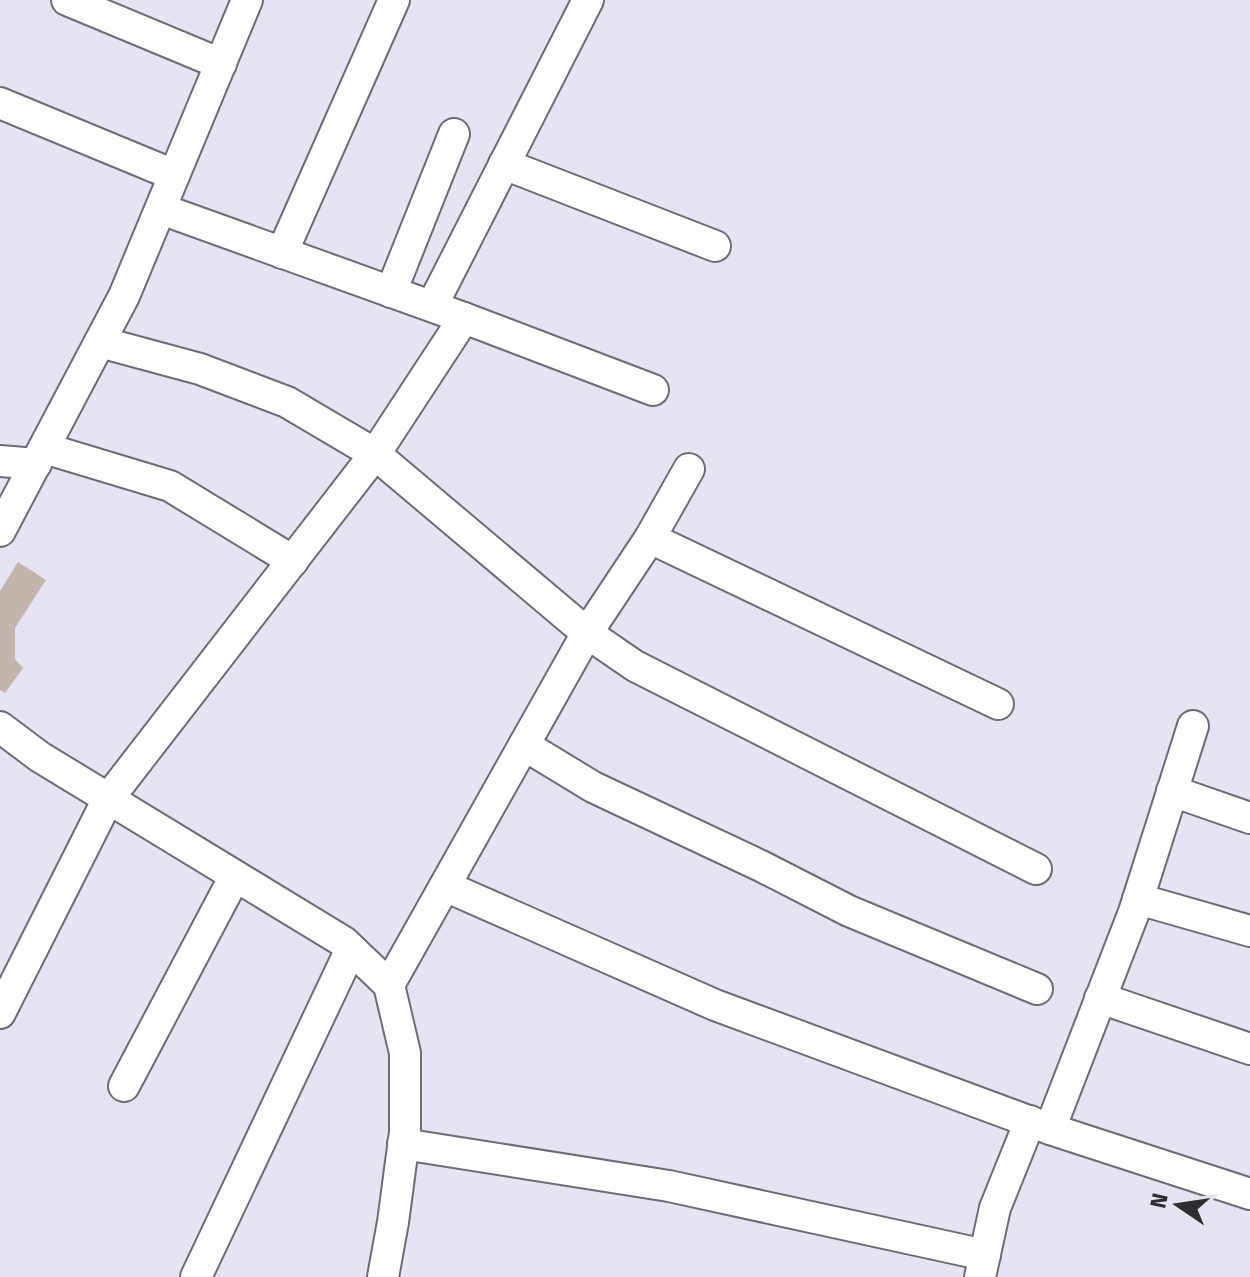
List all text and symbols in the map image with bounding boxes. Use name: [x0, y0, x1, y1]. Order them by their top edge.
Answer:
north arrow: [1138, 1165, 1218, 1245]
text: N: [1144, 1190, 1174, 1211]

